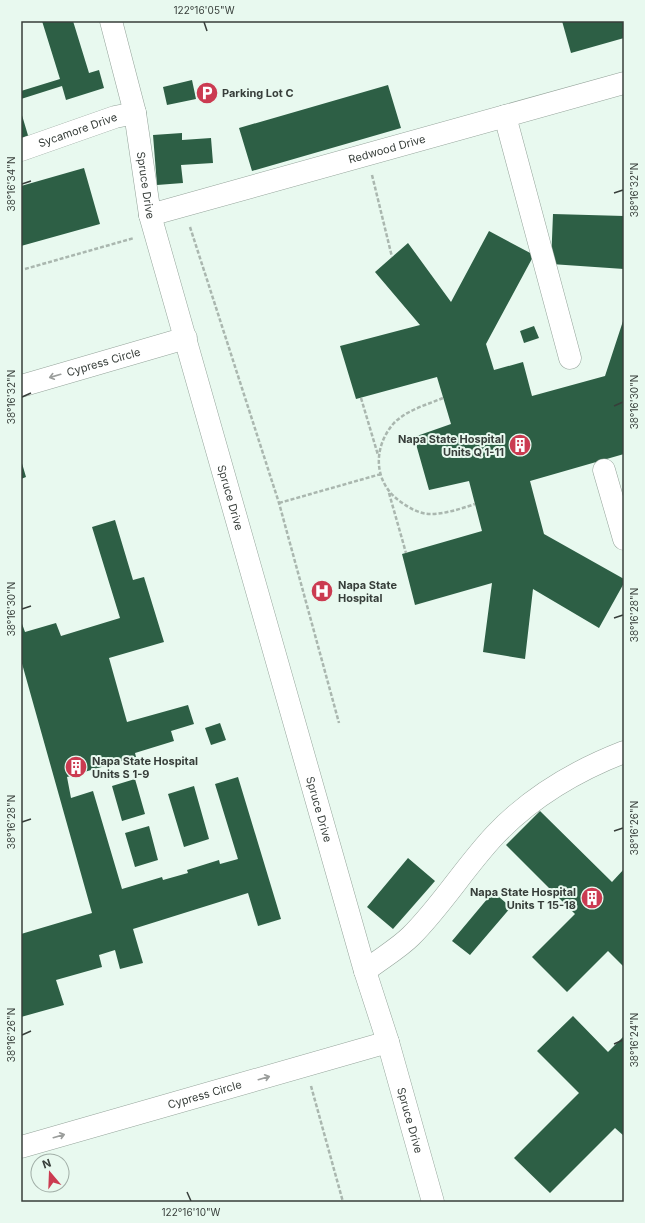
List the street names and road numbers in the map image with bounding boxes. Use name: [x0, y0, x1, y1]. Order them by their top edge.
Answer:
street label: Sycamore Drive: [36, 110, 119, 150]
street label: Redwood Drive: [347, 132, 427, 166]
street label: Spruce Drive: [134, 151, 158, 220]
street label: Cypress Circle: [65, 345, 142, 379]
street label: Spruce Drive: [214, 463, 246, 532]
street label: Spruce Drive: [303, 775, 335, 844]
street label: Cypress Circle: [166, 1077, 243, 1112]
street label: Spruce Drive: [394, 1086, 426, 1155]

